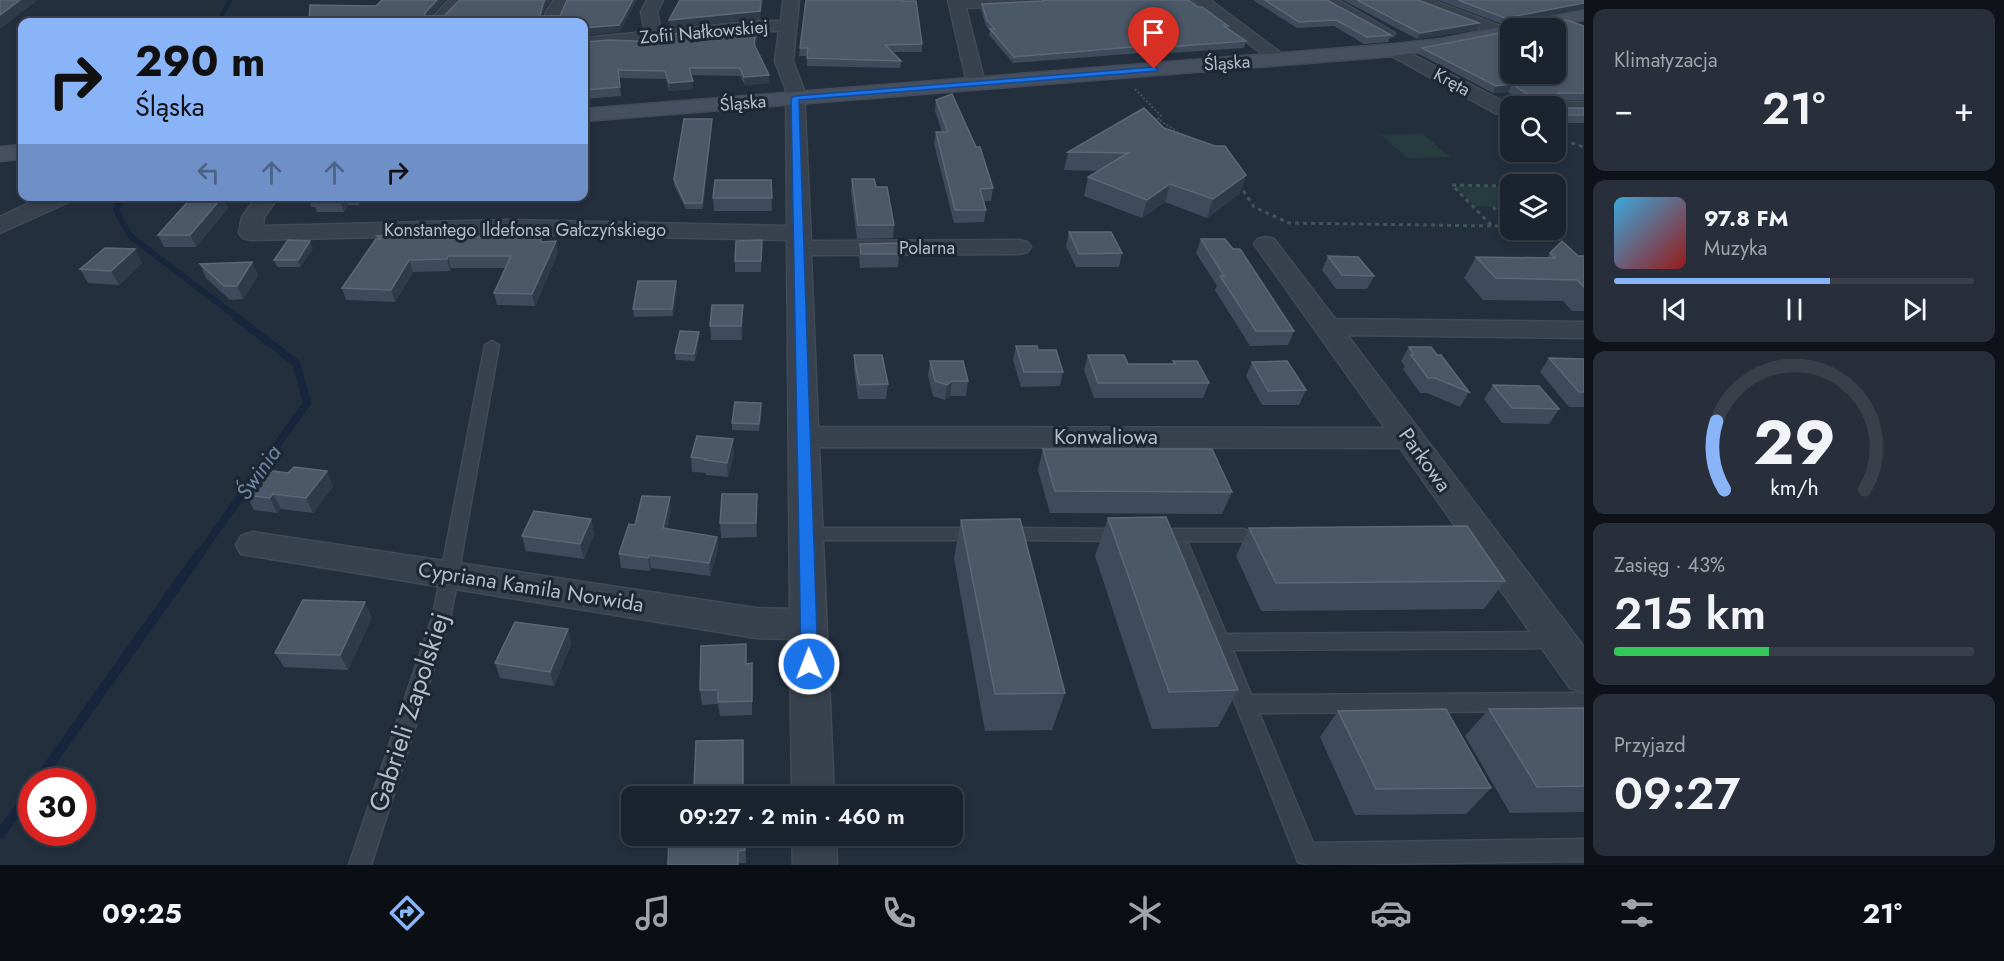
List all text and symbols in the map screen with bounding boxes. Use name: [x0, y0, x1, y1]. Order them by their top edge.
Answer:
pin: [1128, 7, 1179, 69]
street label: Zofii Nałkowskiej: [639, 13, 769, 51]
icon: arrive: [1137, 16, 1170, 49]
map controls: [1500, 18, 1566, 240]
button: sound: [1500, 18, 1566, 84]
text: 290 m: [135, 31, 266, 92]
icon: right: [36, 42, 114, 120]
text: Klimatyzacja: [1614, 46, 1718, 75]
street label: Śląska: [1203, 48, 1251, 78]
street label: Kręta: [1429, 61, 1475, 103]
text: 21°: [1762, 76, 1825, 141]
text: −: [1614, 86, 1633, 133]
text: +: [1954, 86, 1974, 133]
text: Śląska: [135, 87, 205, 126]
street label: Śląska: [719, 88, 767, 118]
button: search: [1500, 96, 1566, 162]
icon: left: [192, 156, 225, 189]
icon: ahead: [255, 156, 288, 189]
icon: ahead: [318, 156, 351, 189]
icon: right: [381, 156, 414, 189]
button: layers: [1500, 174, 1566, 240]
text: 97.8 FM: [1704, 202, 1788, 234]
street label: Konstantego Ildefonsa Gałczyńskiego: [384, 217, 666, 243]
text: Muzyka: [1704, 234, 1767, 263]
street label: Polarna: [899, 235, 955, 261]
icon: previous: [1658, 293, 1691, 326]
icon: pause: [1778, 293, 1811, 326]
icon: next: [1898, 293, 1931, 326]
text: 29: [1753, 397, 1835, 487]
street label: Konwaliowa: [1054, 422, 1158, 452]
street label: Parkowa: [1392, 422, 1458, 498]
water label: Świnia: [227, 438, 289, 506]
text: km/h: [1770, 472, 1818, 503]
text: Zasięg · 43%: [1614, 551, 1725, 580]
street label: Cypriana Kamila Norwida: [416, 554, 646, 620]
text: 215 km: [1614, 581, 1766, 646]
street label: Gabrieli Zapolskiej: [359, 608, 459, 816]
position arrow: [777, 632, 841, 696]
text: Przyjazd: [1614, 731, 1686, 760]
text: 09:27: [1614, 761, 1740, 826]
speed limit sign: 30: [18, 768, 96, 846]
text: 09:27 · 2 min · 460 m: [679, 800, 905, 832]
icon: directions: [386, 892, 428, 934]
icon: music: [632, 892, 674, 934]
icon: phone: [878, 892, 920, 934]
icon: climate: [1124, 892, 1166, 934]
icon: car: [1370, 892, 1412, 934]
icon: filters: [1616, 892, 1658, 934]
text: 09:25: [102, 894, 182, 933]
text: 21°: [1862, 894, 1902, 933]

